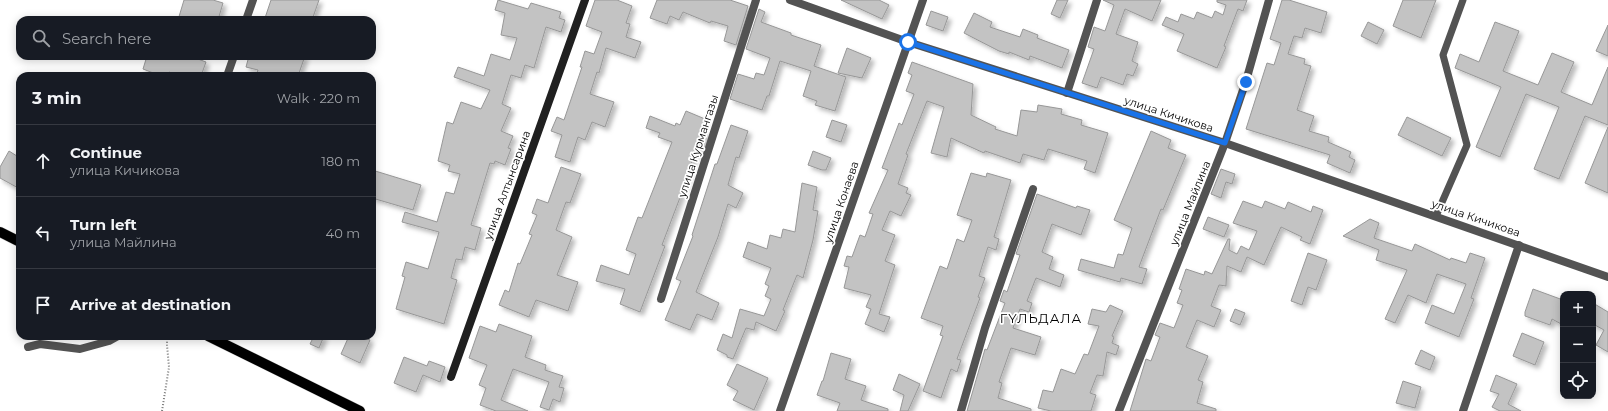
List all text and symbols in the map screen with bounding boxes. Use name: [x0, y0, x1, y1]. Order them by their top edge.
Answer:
search box: [16, 16, 376, 60]
icon: search: [30, 27, 52, 49]
text: Search here: [62, 29, 151, 48]
route start: [899, 33, 917, 51]
route end: [1237, 73, 1255, 91]
text: 3 min: [32, 88, 82, 108]
text: Walk · 220 m: [277, 90, 360, 106]
street label: улица Курмангазы: [674, 93, 721, 200]
street label: улица Кичикова: [1122, 93, 1215, 135]
street label: улица Алтынсарина: [480, 128, 533, 242]
text: Continue: [70, 143, 142, 162]
icon: ahead: [32, 150, 54, 172]
text: 180 m: [321, 153, 360, 169]
street label: улица Конаева: [820, 159, 862, 246]
street label: улица Майлина: [1166, 159, 1213, 248]
text: улица Кичикова: [70, 162, 180, 178]
street label: улица Кичикова: [1429, 196, 1522, 240]
text: Turn left: [70, 215, 137, 234]
icon: left: [32, 222, 54, 244]
text: 40 m: [326, 225, 360, 241]
text: улица Майлина: [70, 234, 177, 250]
map controls: [1560, 291, 1596, 399]
button: +: [1560, 291, 1596, 327]
icon: arrive: [32, 294, 54, 316]
text: Arrive at destination: [70, 295, 231, 314]
district label: ГҮЛЬДАЛА: [1000, 310, 1082, 326]
button: −: [1560, 327, 1596, 363]
button: locate: [1560, 363, 1596, 399]

